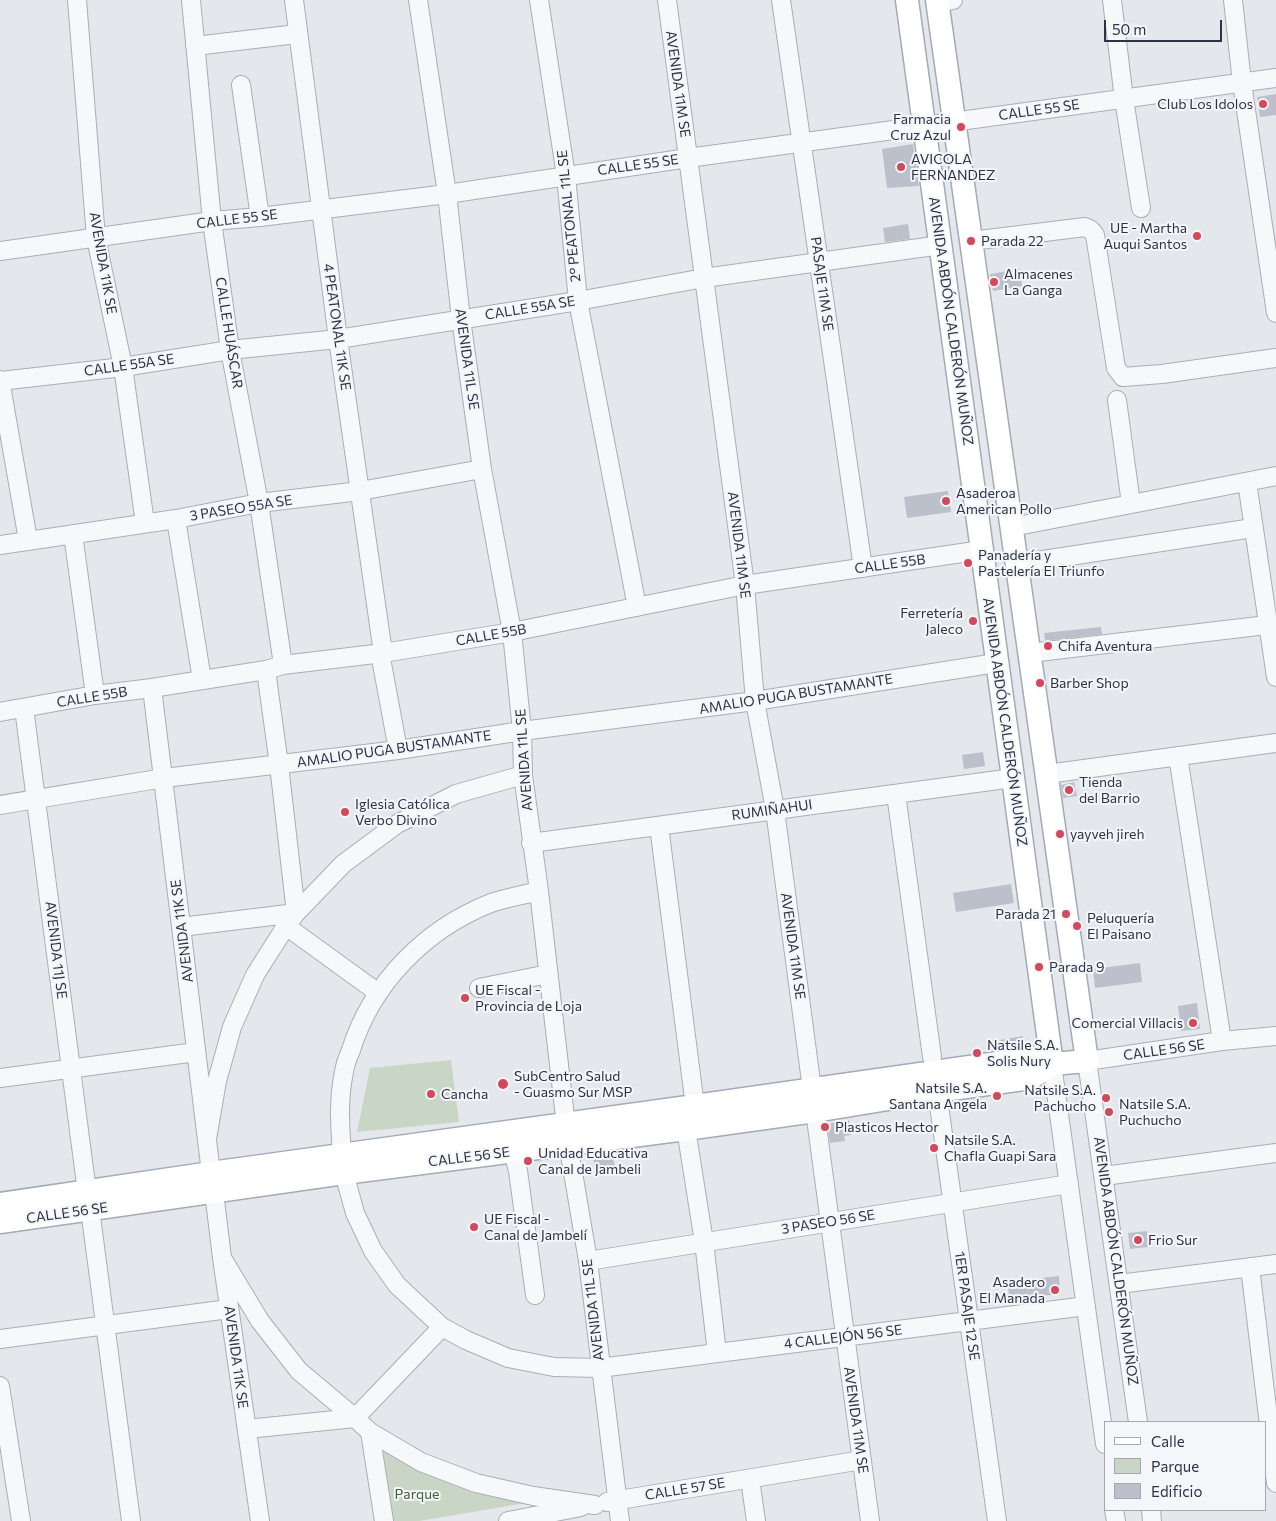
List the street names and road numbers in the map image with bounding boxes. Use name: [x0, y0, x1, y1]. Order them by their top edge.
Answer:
street label: AVENIDA 11M SE: [662, 29, 694, 139]
street label: CALLE 55 SE: [997, 96, 1081, 124]
street label: 2° PEATONAL 11L SE: [554, 149, 584, 283]
street label: CALLE 55 SE: [596, 151, 680, 179]
street label: AVENIDA ABDÓN CALDERÓN MUÑOZ: [925, 195, 977, 447]
street label: CALLE 55 SE: [196, 206, 278, 232]
street label: AVENIDA 11K SE: [86, 210, 120, 316]
street label: PASAJE 11M SE: [807, 236, 837, 332]
street label: 4 PEATONAL 11K SE: [320, 262, 354, 392]
street label: CALLE HUÁSCAR: [212, 276, 246, 390]
street label: CALLE 55A SE: [484, 293, 576, 323]
street label: AVENIDA 11L SE: [452, 307, 482, 411]
street label: CALLE 55A SE: [83, 350, 175, 380]
street label: AVENIDA 11M SE: [724, 490, 754, 600]
street label: 3 PASEO 55A SE: [189, 492, 293, 524]
street label: CALLE 55B: [853, 551, 927, 577]
street label: AVENIDA ABDÓN CALDERÓN MUÑOZ: [979, 596, 1031, 848]
street label: CALLE 55B: [454, 621, 528, 649]
street label: AMALIO PUGA BUSTAMANTE: [698, 670, 894, 718]
street label: CALLE 55B: [55, 683, 129, 711]
street label: AVENIDA 11L SE: [512, 708, 536, 812]
street label: AMALIO PUGA BUSTAMANTE: [296, 727, 492, 771]
street label: RUMIÑAHUI: [731, 796, 813, 824]
street label: AVENIDA 11K SE: [167, 878, 197, 984]
street label: AVENIDA 11M SE: [777, 891, 809, 1001]
street label: AVENIDA 11J SE: [42, 900, 70, 1000]
street label: CALLE 56 SE: [1122, 1036, 1206, 1064]
street label: AVENIDA ABDÓN CALDERÓN MUÑOZ: [1090, 1135, 1142, 1387]
street label: CALLE 56 SE: [427, 1144, 511, 1170]
street label: CALLE 56 SE: [25, 1199, 109, 1227]
street label: 3 PASEO 56 SE: [780, 1206, 876, 1238]
street label: 1ER PASAJE 12 SE: [951, 1250, 983, 1362]
street label: AVENIDA 11L SE: [578, 1258, 608, 1362]
street label: AVENIDA 11K SE: [220, 1304, 252, 1410]
street label: 4 CALLEJÓN 56 SE: [783, 1321, 903, 1353]
street label: AVENIDA 11M SE: [840, 1365, 872, 1475]
street label: CALLE 57 SE: [644, 1474, 726, 1504]

